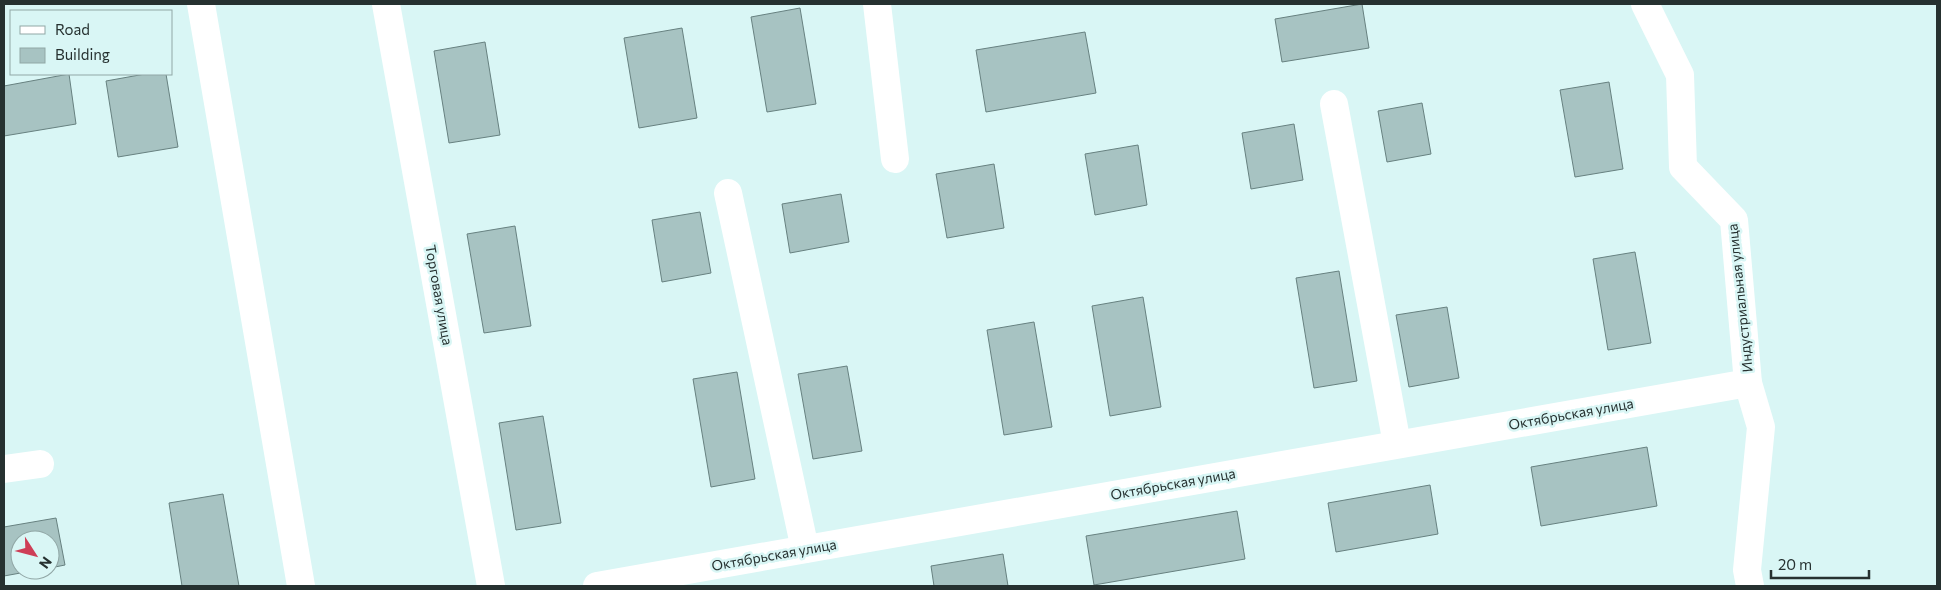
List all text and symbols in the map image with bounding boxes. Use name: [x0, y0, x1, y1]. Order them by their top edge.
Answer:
legend: [10, 10, 172, 75]
text: Road: [55, 20, 90, 38]
text: Building: [55, 45, 110, 63]
street label: Индустриальная улица: [1723, 223, 1756, 373]
street label: Торговая улица: [422, 243, 457, 347]
street label: Октябрьская улица: [1507, 394, 1635, 433]
street label: Октябрьская улица: [1109, 464, 1237, 503]
north arrow: [10, 530, 60, 580]
street label: Октябрьская улица: [710, 535, 838, 574]
scale bar: [1771, 548, 1868, 580]
text: N: [36, 554, 56, 572]
text: 20 m: [1778, 555, 1812, 573]

